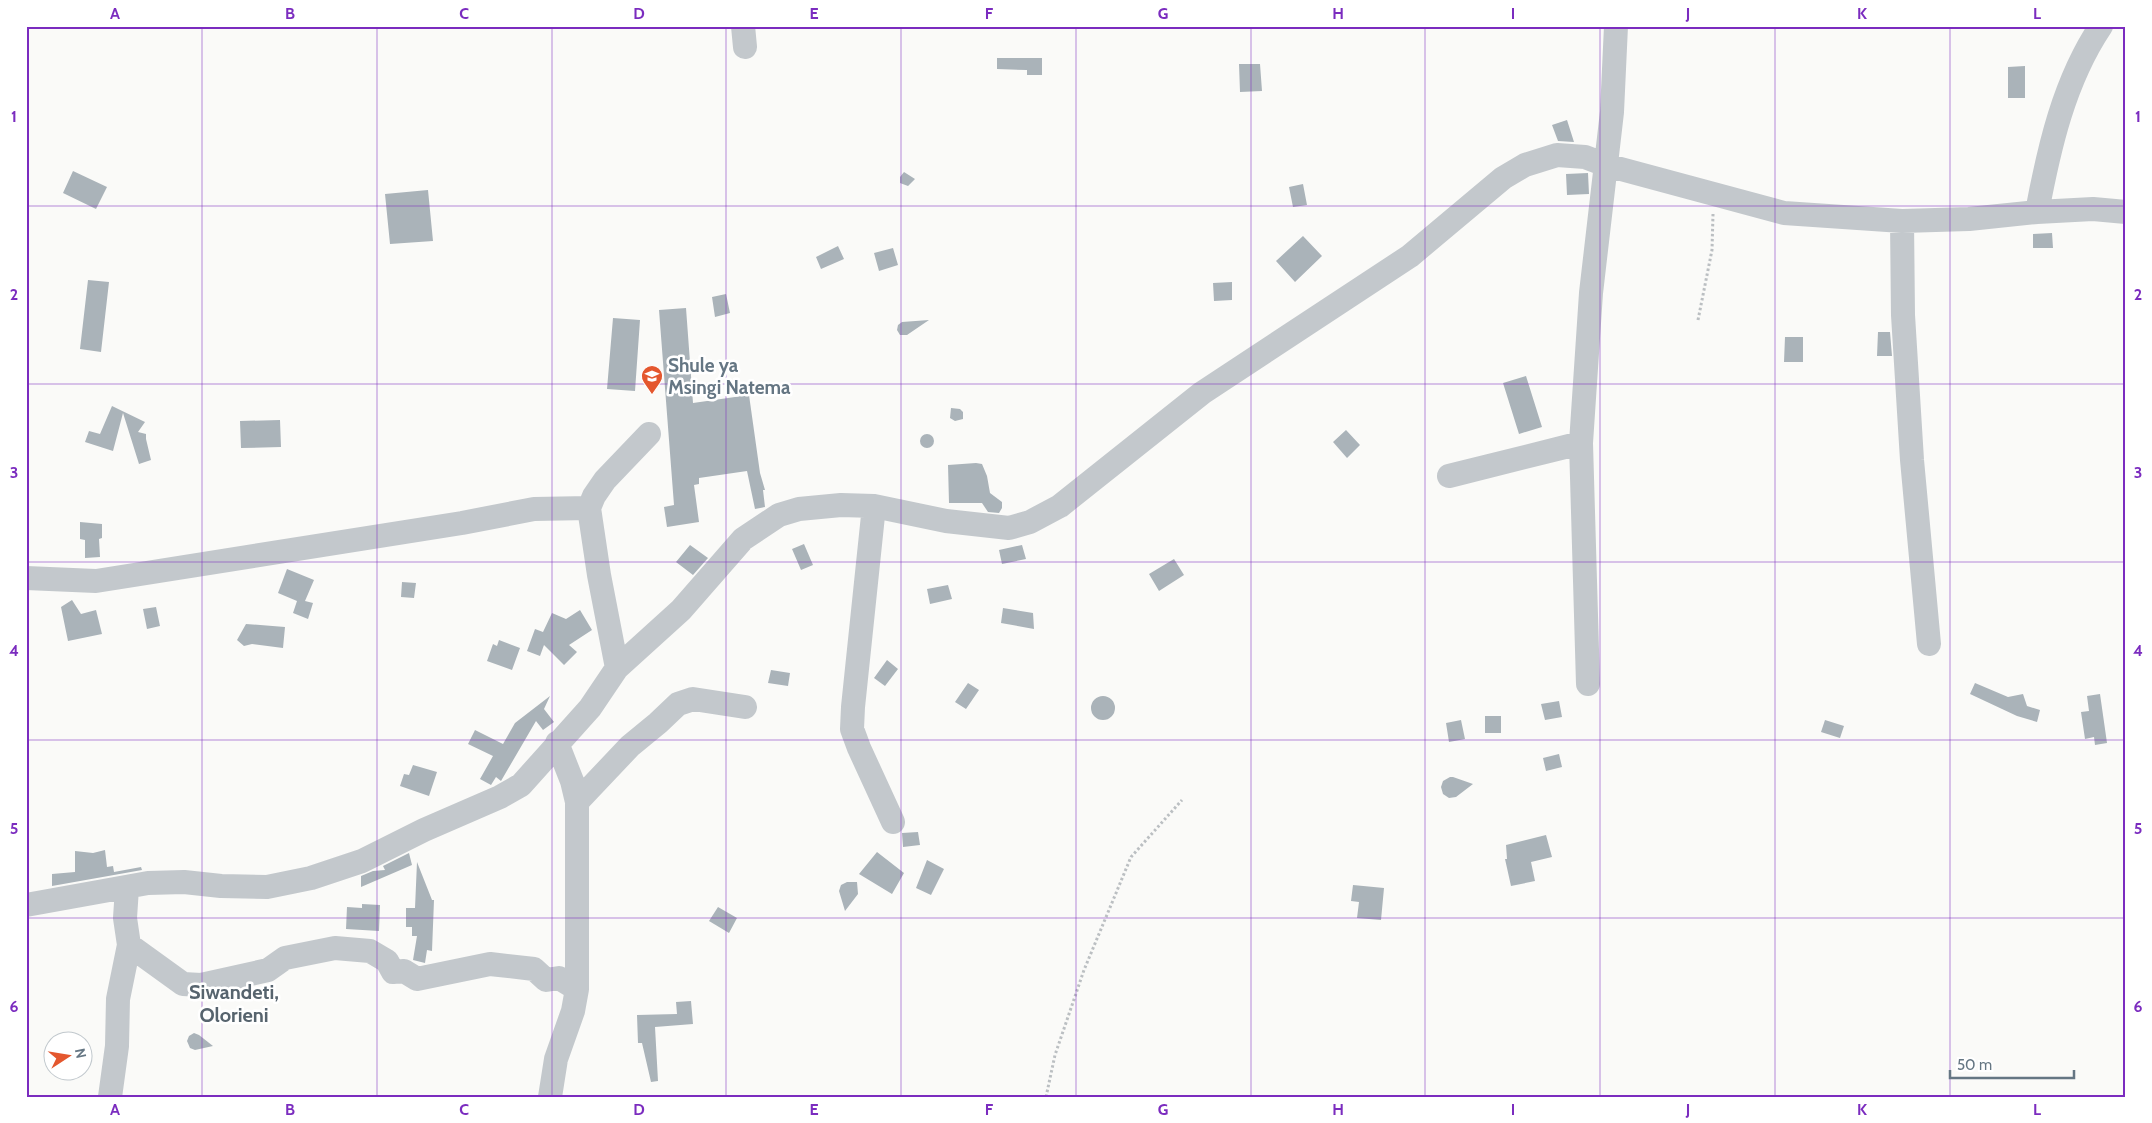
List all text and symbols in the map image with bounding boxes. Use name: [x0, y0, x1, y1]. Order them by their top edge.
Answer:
text: A: [110, 4, 120, 23]
text: B: [285, 4, 295, 23]
text: C: [459, 4, 469, 23]
text: D: [633, 4, 645, 23]
text: E: [809, 4, 819, 23]
text: F: [985, 4, 994, 23]
text: G: [1158, 4, 1168, 23]
text: H: [1332, 4, 1344, 23]
text: I: [1511, 4, 1515, 23]
text: J: [1685, 4, 1690, 23]
text: K: [1857, 4, 1867, 23]
text: L: [2033, 4, 2041, 23]
text: 1: [11, 107, 17, 126]
text: 1: [2135, 107, 2141, 126]
text: 2: [10, 285, 18, 304]
text: 2: [2134, 285, 2142, 304]
place label: Shule ya Msingi Natema: [668, 354, 791, 399]
school or university icon: Shule ya Msingi Natema: [640, 364, 664, 395]
text: 3: [10, 463, 18, 482]
text: 3: [2134, 463, 2142, 482]
text: 4: [9, 641, 19, 660]
text: 4: [2133, 641, 2143, 660]
text: 5: [10, 819, 18, 838]
text: 5: [2134, 819, 2142, 838]
district label: Siwandeti, Olorieni: [189, 980, 279, 1027]
text: 6: [10, 997, 19, 1016]
text: 6: [2134, 997, 2143, 1016]
north arrow: [42, 1030, 92, 1080]
text: N: [71, 1047, 91, 1060]
scale bar: [1950, 1048, 2073, 1080]
text: 50 m: [1957, 1056, 1992, 1074]
text: A: [110, 1100, 120, 1119]
text: B: [285, 1100, 295, 1119]
text: C: [459, 1100, 469, 1119]
text: D: [633, 1100, 645, 1119]
text: E: [809, 1100, 819, 1119]
text: F: [985, 1100, 994, 1119]
text: G: [1158, 1100, 1168, 1119]
text: H: [1332, 1100, 1344, 1119]
text: I: [1511, 1100, 1515, 1119]
text: J: [1685, 1100, 1690, 1119]
text: K: [1857, 1100, 1867, 1119]
text: L: [2033, 1100, 2041, 1119]

